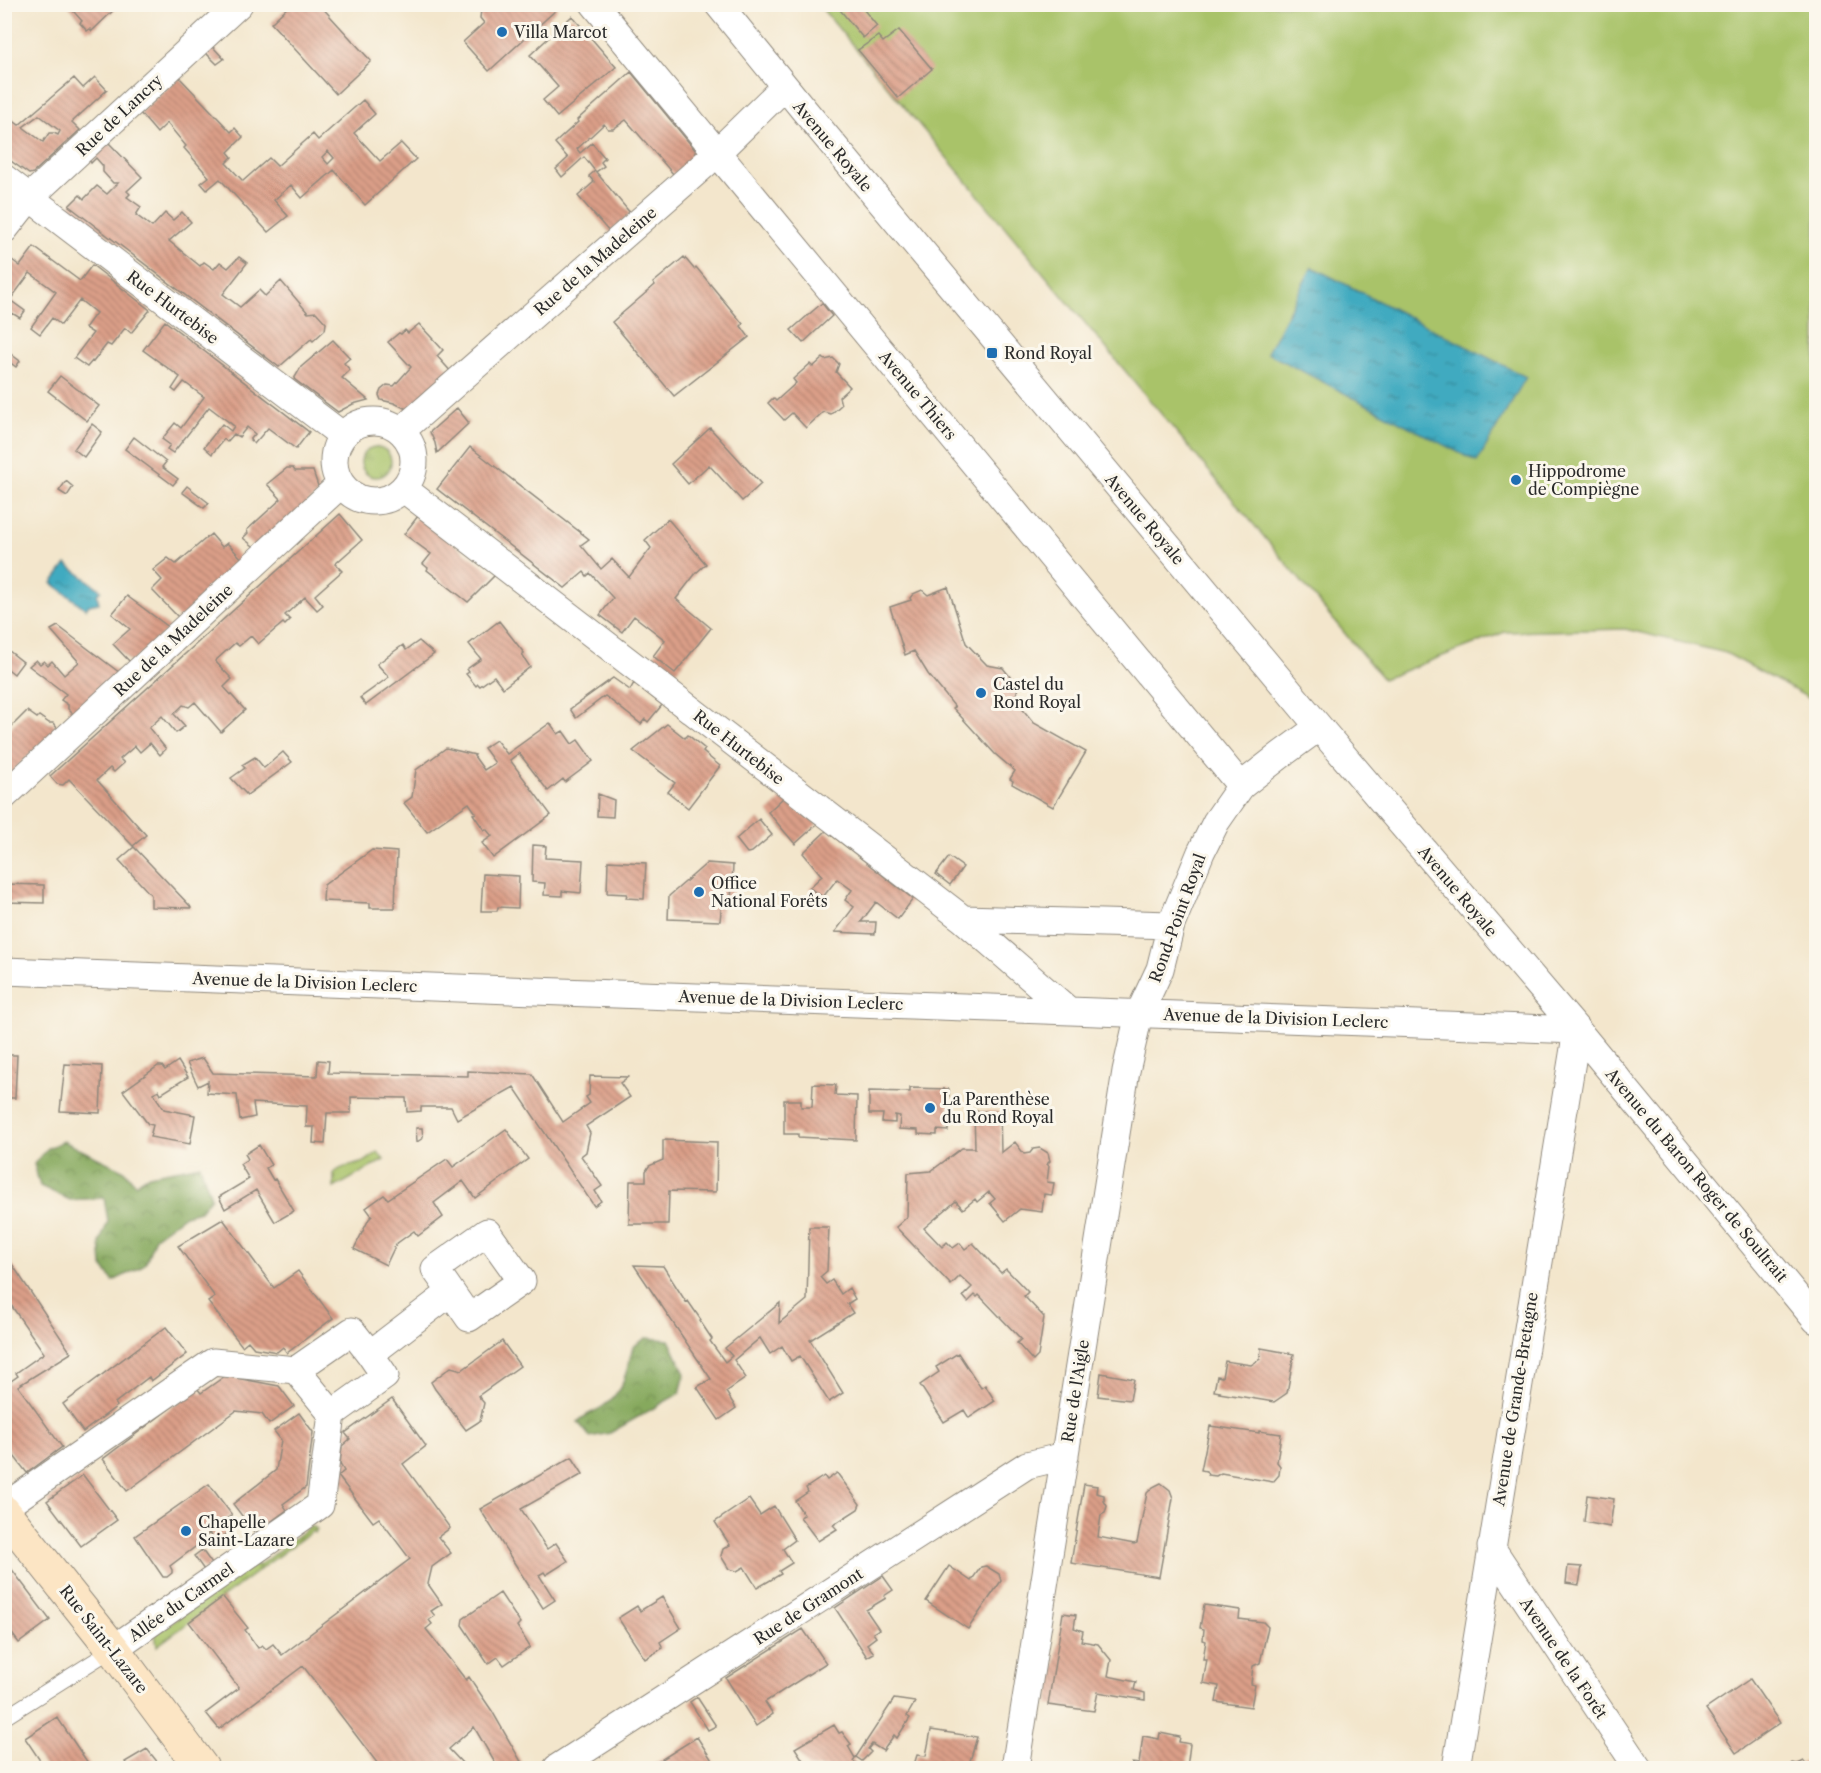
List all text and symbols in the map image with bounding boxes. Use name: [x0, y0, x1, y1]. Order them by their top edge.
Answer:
place label: Villa Marcot: [513, 22, 608, 42]
marker: Villa Marcot: [495, 25, 509, 39]
street label: Rue de Lancry: [72, 69, 167, 160]
street label: Avenue Royale: [788, 96, 877, 196]
street label: Rue de la Madeleine: [530, 202, 660, 320]
street label: Rue Hurtebise: [123, 266, 223, 348]
place label: Rond Royal: [1004, 343, 1092, 363]
street label: Avenue Thiers: [874, 346, 961, 444]
marker: Rond Royal: [985, 346, 999, 360]
place label: Hippodrome de Compiègne: [1528, 461, 1639, 499]
street label: Avenue Royale: [1100, 469, 1189, 569]
marker: Hippodrome de Compiègne: [1509, 473, 1523, 487]
street label: Rue de la Madeleine: [109, 580, 237, 700]
place label: Castel du Rond Royal: [993, 674, 1081, 712]
marker: Castel du Rond Royal: [974, 686, 988, 700]
street label: Rue Hurtebise: [690, 705, 788, 789]
street label: Avenue Royale: [1413, 841, 1502, 941]
street label: Rond-Point Royal: [1144, 851, 1210, 985]
place label: Office National Forêts: [711, 873, 828, 911]
marker: Office National Forêts: [692, 885, 706, 899]
street label: Avenue de la Division Leclerc: [191, 968, 418, 996]
street label: Avenue de la Division Leclerc: [677, 986, 904, 1014]
street label: Avenue de la Division Leclerc: [1162, 1004, 1389, 1032]
street label: Avenue du Baron Roger de Soultrait: [1601, 1063, 1793, 1286]
place label: La Parenthèse du Rond Royal: [942, 1089, 1054, 1127]
marker: La Parenthèse du Rond Royal: [923, 1101, 937, 1115]
street label: Avenue de Grande-Bretagne: [1488, 1291, 1542, 1508]
street label: Rue de l'Aigle: [1057, 1338, 1093, 1444]
place label: Chapelle Saint-Lazare: [198, 1512, 295, 1550]
marker: Chapelle Saint-Lazare: [179, 1524, 193, 1538]
street label: Allée du Carmel: [124, 1558, 238, 1646]
street label: Rue de Gramont: [750, 1563, 867, 1649]
street label: Rue Saint-Lazare: [56, 1581, 152, 1697]
street label: Avenue de la Forêt: [1515, 1593, 1612, 1723]

